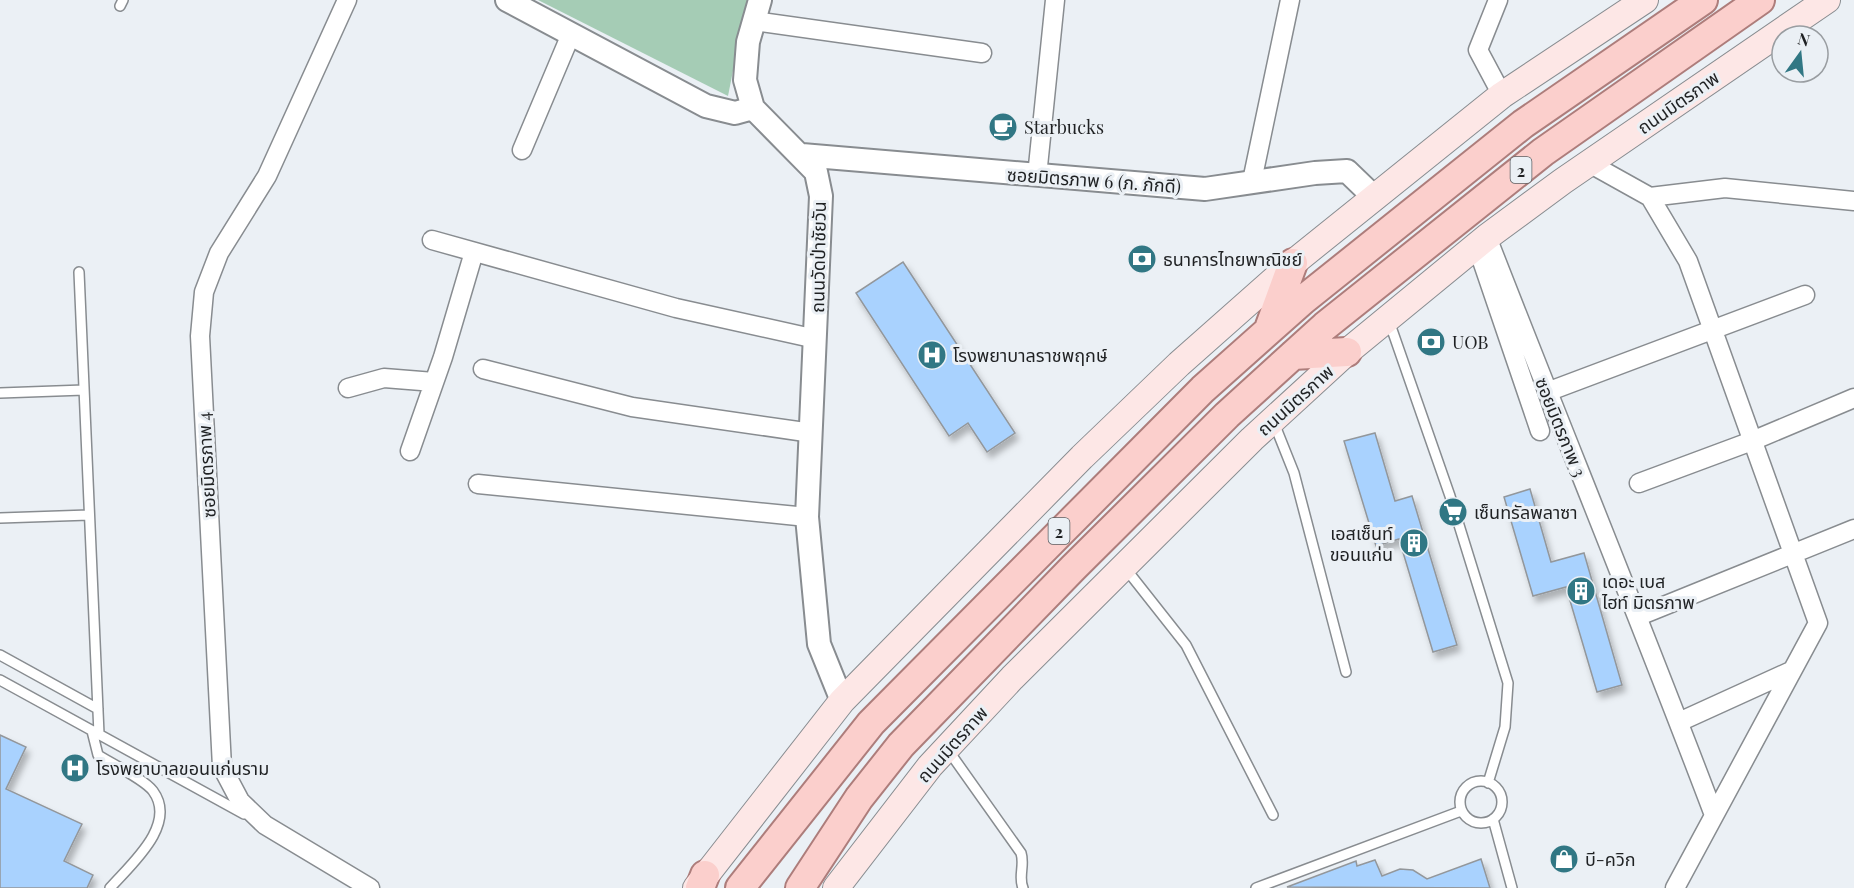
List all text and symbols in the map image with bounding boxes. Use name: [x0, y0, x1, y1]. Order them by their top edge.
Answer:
north arrow: [1770, 24, 1830, 84]
text: N: [1796, 27, 1813, 51]
street label: ถนนมิตรภาพ: [1632, 65, 1724, 139]
cafe icon: Starbucks: [987, 111, 1019, 143]
place label: Starbucks: [1024, 115, 1104, 139]
road number: 2: [1510, 157, 1532, 183]
street label: ซอยมิตรภาพ 6 (ภ. ภักดี): [1006, 162, 1182, 198]
street label: ถนนวัดป่าชัยวัน: [805, 201, 831, 313]
bank icon: ธนาคารไทยพาณิชย์: [1126, 243, 1158, 275]
place label: ธนาคารไทยพาณิชย์: [1163, 247, 1302, 271]
bank icon: UOB: [1415, 326, 1447, 358]
place label: UOB: [1452, 330, 1489, 354]
hospital icon: โรงพยาบาลราชพฤกษ์: [916, 339, 948, 371]
place label: โรงพยาบาลราชพฤกษ์: [953, 343, 1107, 367]
street label: ถนนมิตรภาพ: [1252, 359, 1338, 441]
street label: ซอยมิตรภาพ 3: [1530, 374, 1592, 480]
street label: ซอยมิตรภาพ 4: [191, 411, 221, 519]
supermarket icon: เซ็นทรัลพลาซา: [1437, 496, 1469, 528]
place label: เซ็นทรัลพลาซา: [1474, 500, 1578, 524]
road number: 2: [1048, 518, 1070, 544]
place label: เอสเซ็นท์ ขอนแก่น: [1330, 521, 1393, 566]
building icon: เอสเซ็นท์ ขอนแก่น: [1398, 527, 1430, 559]
place label: เดอะ เบส ไฮท์ มิตรภาพ: [1601, 569, 1695, 614]
building icon: เดอะ เบส ไฮท์ มิตรภาพ: [1565, 575, 1597, 607]
street label: ถนนมิตรภาพ: [911, 701, 993, 787]
hospital icon: โรงพยาบาลขอนแก่นราม: [59, 752, 91, 784]
place label: โรงพยาบาลขอนแก่นราม: [96, 756, 269, 780]
shop icon: บี-ควิก: [1548, 843, 1580, 875]
place label: บี-ควิก: [1585, 847, 1636, 871]

